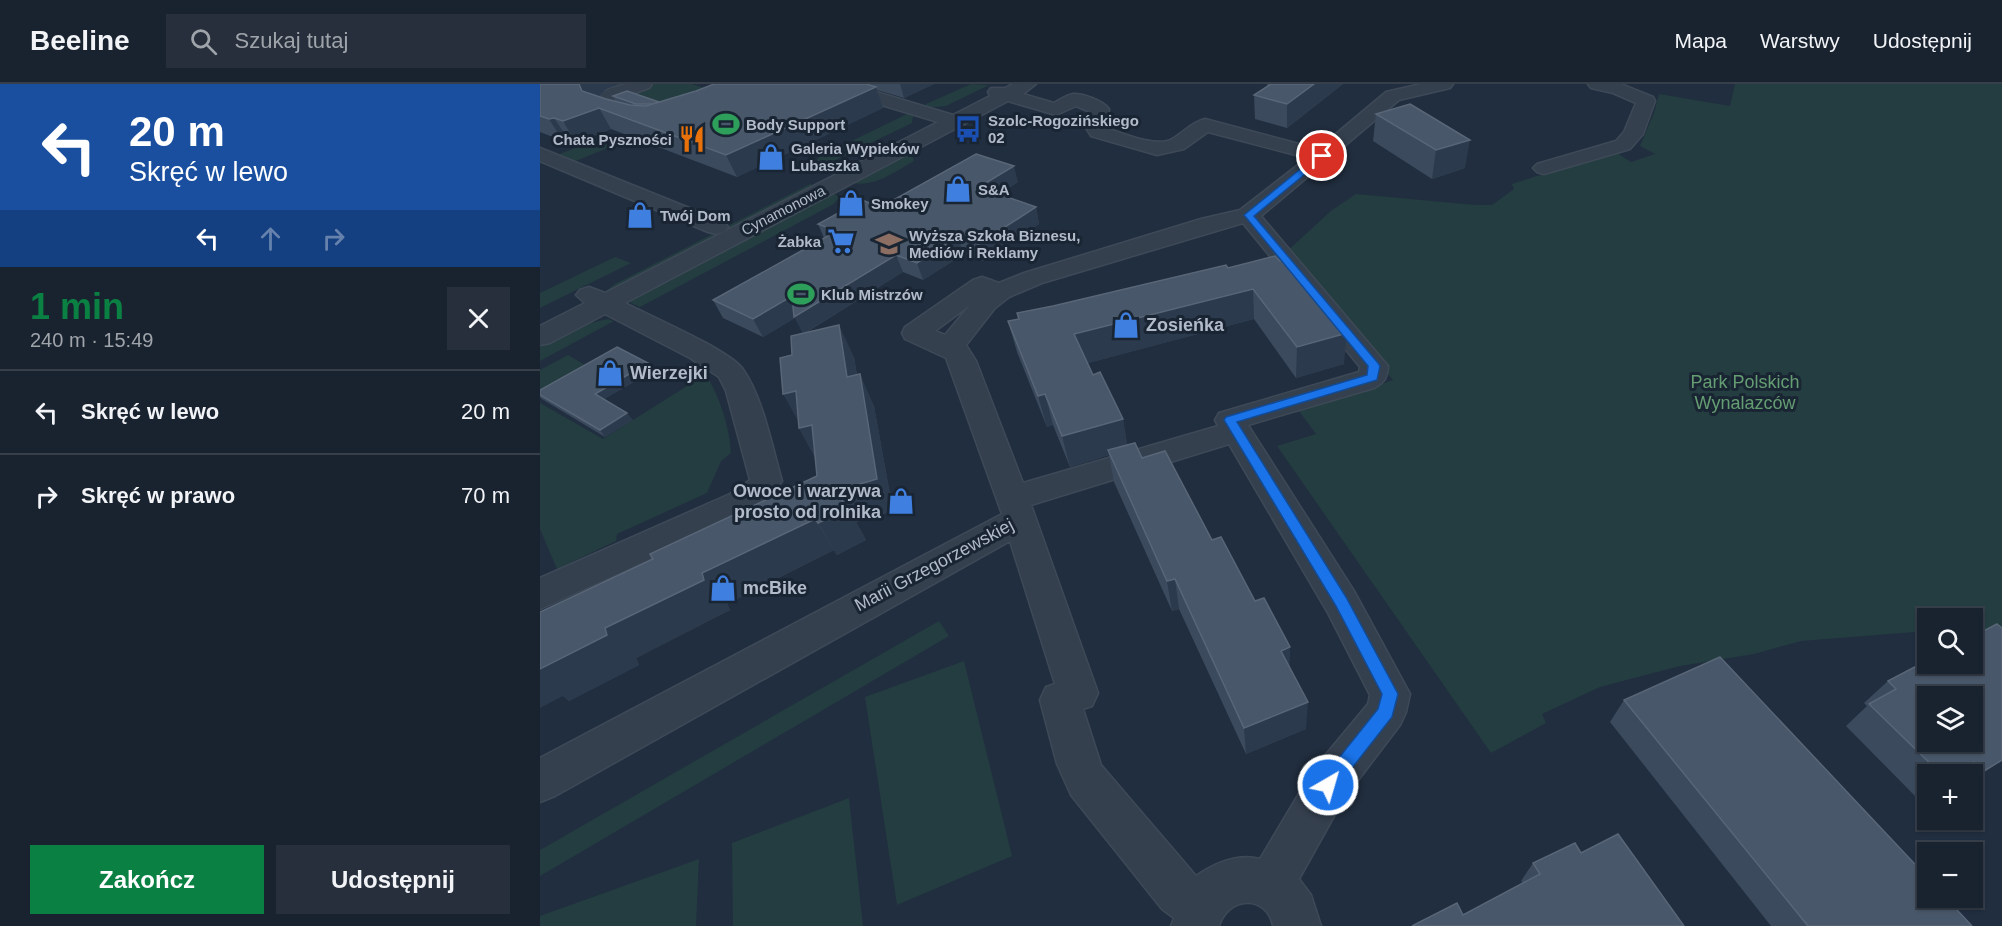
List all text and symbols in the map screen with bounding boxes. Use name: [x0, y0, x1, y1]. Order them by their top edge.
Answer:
search box: [166, 14, 586, 68]
text: Beeline: [30, 25, 130, 56]
icon: search: [187, 25, 220, 58]
text: Szukaj tutaj: [235, 28, 348, 53]
text: Mapa: [1675, 29, 1727, 52]
text: Warstwy: [1760, 29, 1840, 52]
text: Udostępnij: [1873, 29, 1972, 52]
icon: left: [30, 108, 108, 186]
text: 20 m: [129, 108, 225, 155]
sports icon: Body Support: [711, 109, 741, 139]
place label: Szolc-Rogozińskiego 02: [988, 112, 1139, 146]
bus stop icon: Szolc-Rogozińskiego 02: [953, 114, 983, 144]
place label: Body Support: [746, 116, 845, 133]
restaurant icon: Chata Pyszności: [677, 124, 707, 154]
pin: [1296, 130, 1347, 181]
place label: Chata Pyszności: [553, 131, 672, 148]
icon: arrive: [1305, 139, 1338, 172]
place label: Galeria Wypieków Lubaszka: [791, 140, 919, 174]
shop icon: Galeria Wypieków Lubaszka: [756, 142, 786, 172]
text: Skręć w lewo: [129, 157, 288, 187]
shop icon: S&A: [943, 174, 973, 204]
street label: Cynamonowa: [738, 181, 828, 238]
place label: S&A: [978, 181, 1010, 198]
shop icon: Smokey: [836, 188, 866, 218]
place label: Smokey: [871, 195, 929, 212]
shop icon: Twój Dom: [625, 200, 655, 230]
place label: Twój Dom: [660, 207, 731, 224]
icon: left: [191, 222, 224, 255]
icon: ahead: [254, 222, 287, 255]
icon: right: [317, 222, 350, 255]
supermarket icon: Żabka: [826, 226, 856, 256]
place label: Wyższa Szkoła Biznesu, Mediów i Reklamy: [909, 227, 1080, 261]
school or university icon: Wyższa Szkoła Biznesu, Mediów i Reklamy: [874, 229, 904, 259]
place label: Żabka: [778, 233, 822, 250]
sports icon: Klub Mistrzów: [786, 279, 816, 309]
text: 1 min: [30, 286, 124, 327]
place label: Klub Mistrzów: [821, 286, 923, 303]
button: close: [447, 287, 510, 350]
shop icon: Zosieńka: [1111, 310, 1141, 340]
place label: Zosieńka: [1146, 315, 1225, 335]
text: 240 m · 15:49: [30, 329, 153, 351]
shop icon: Wierzejki: [595, 358, 625, 388]
place label: Wierzejki: [630, 363, 708, 383]
park label: Park Polskich Wynalazców: [1690, 372, 1800, 413]
icon: left: [30, 396, 63, 429]
text: Skręć w lewo: [81, 399, 219, 424]
text: 20 m: [461, 399, 510, 424]
icon: right: [30, 480, 63, 513]
place label: Owoce i warzywa prosto od rolnika: [733, 481, 882, 522]
text: Skręć w prawo: [81, 483, 235, 508]
text: 70 m: [461, 483, 510, 508]
shop icon: Owoce i warzywa prosto od rolnika: [886, 486, 916, 516]
street label: Marii Grzegorzewskiej: [851, 515, 1017, 615]
shop icon: mcBike: [708, 573, 738, 603]
place label: mcBike: [743, 578, 807, 598]
map controls: [1917, 608, 1983, 908]
button: search: [1917, 608, 1983, 674]
button: layers: [1917, 686, 1983, 752]
position arrow: [1296, 753, 1360, 817]
button: +: [1917, 764, 1983, 830]
button: −: [1917, 842, 1983, 908]
button: Zakończ: [30, 845, 264, 914]
button: Udostępnij: [276, 845, 510, 914]

